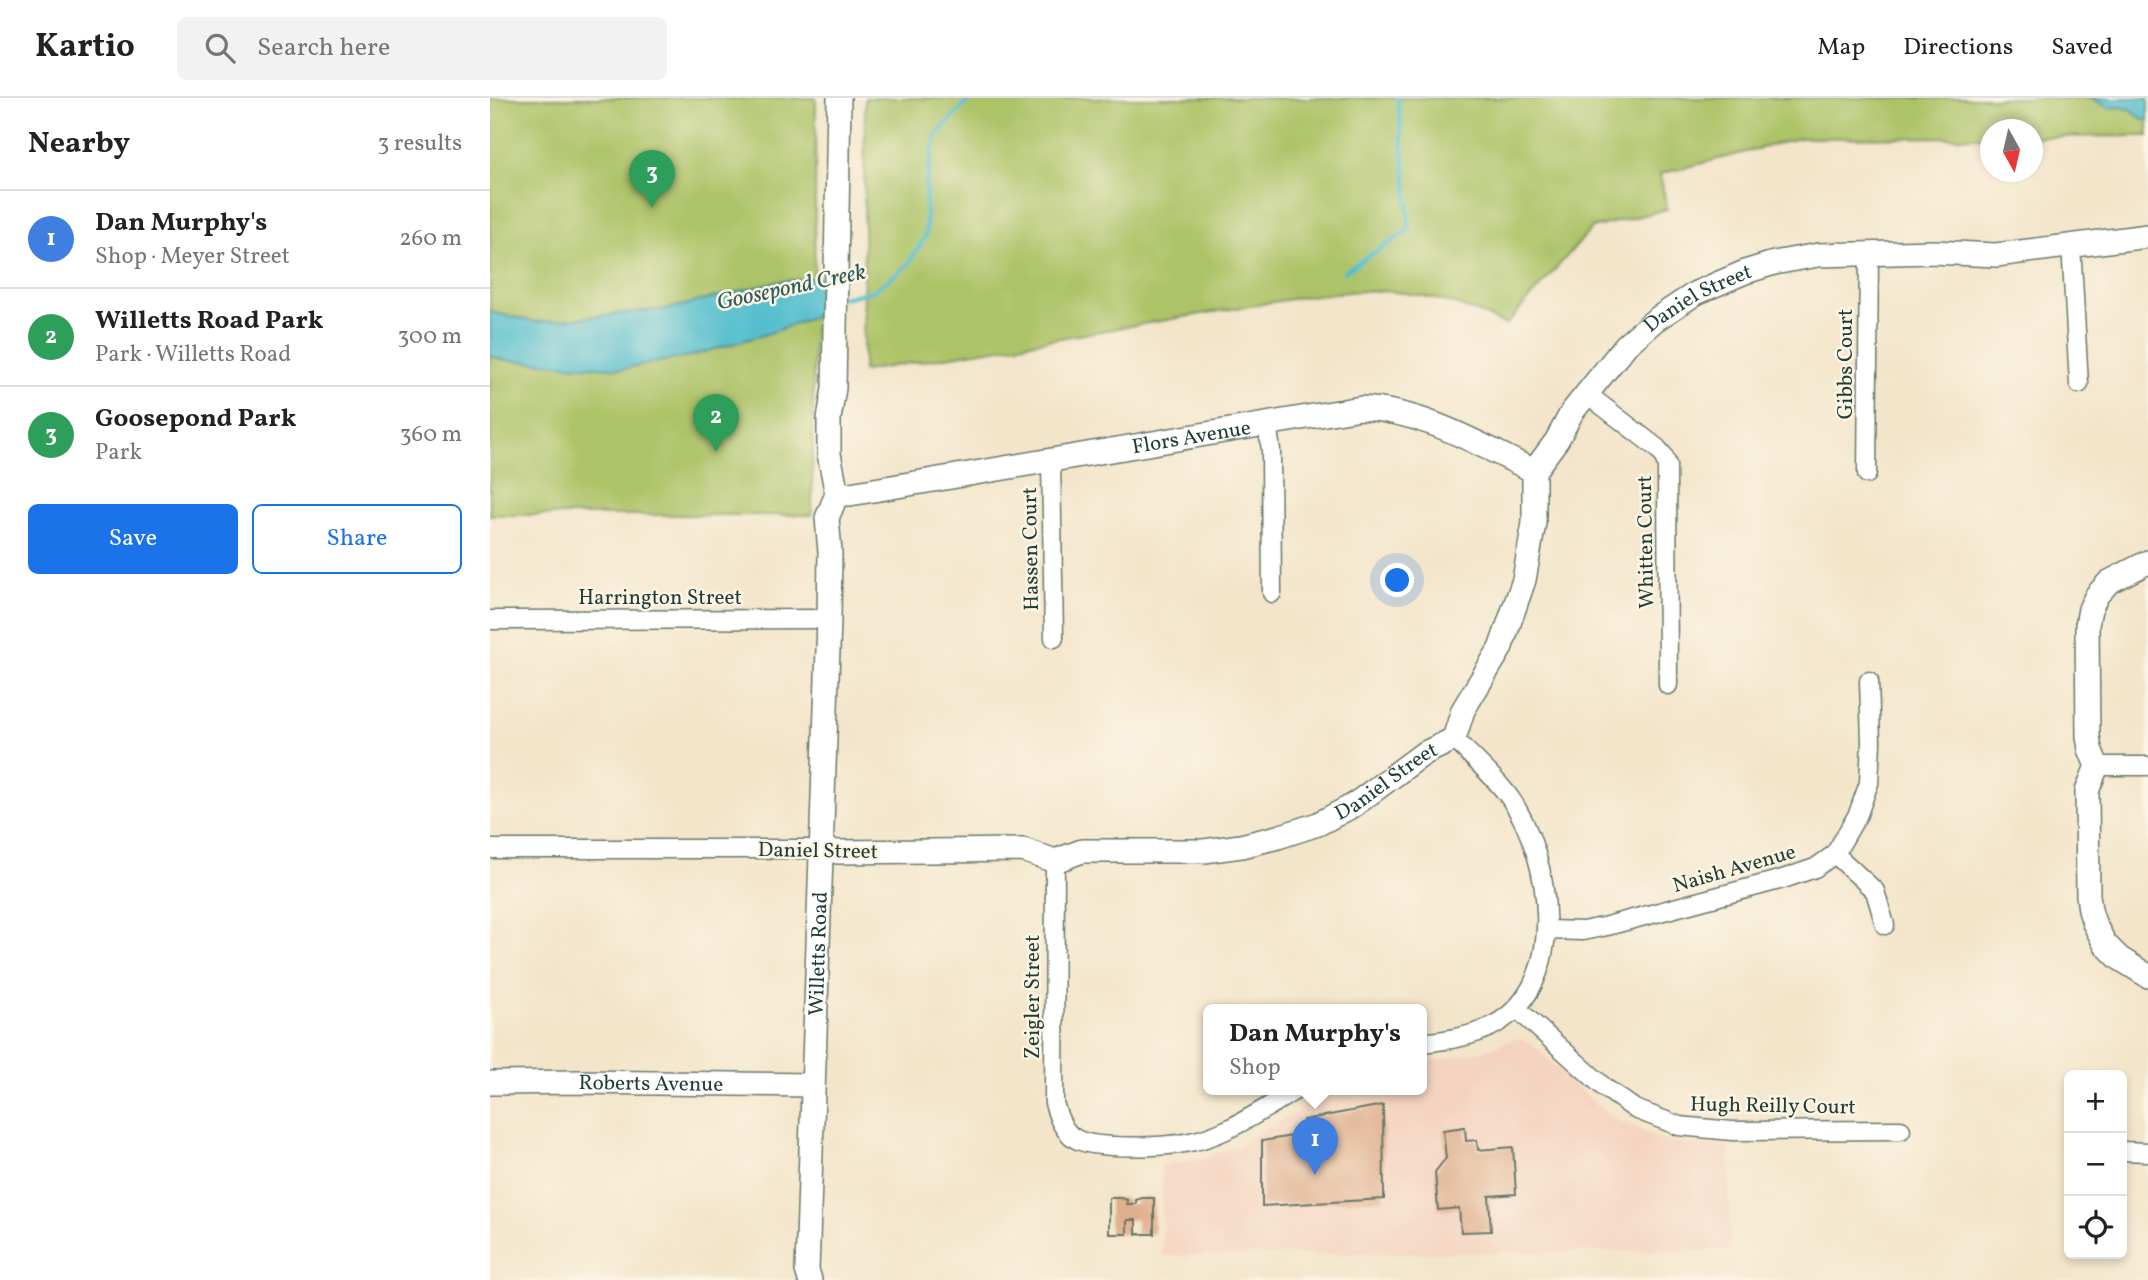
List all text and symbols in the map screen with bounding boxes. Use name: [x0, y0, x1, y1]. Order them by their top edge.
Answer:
search box: [177, 17, 667, 80]
text: Kartio: [35, 25, 135, 71]
icon: search: [201, 29, 239, 67]
text: Search here: [257, 30, 390, 66]
text: Map: [1817, 31, 1865, 65]
text: Directions: [1903, 31, 2013, 65]
text: Saved: [2051, 31, 2113, 65]
north arrow: [1980, 119, 2043, 182]
text: Nearby: [28, 123, 130, 165]
text: 3 results: [377, 128, 462, 160]
pin: 3: [629, 150, 675, 208]
text: Dan Murphy's: [95, 205, 267, 241]
text: 1: [46, 223, 56, 255]
text: 260 m: [399, 223, 462, 255]
text: Shop · Meyer Street: [95, 241, 290, 273]
water label: Goosepond Creek: [714, 256, 869, 319]
street label: Daniel Street: [1638, 258, 1756, 340]
text: Willetts Road Park: [95, 303, 324, 339]
street label: Gibbs Court: [1832, 309, 1861, 419]
text: 2: [45, 321, 57, 353]
text: 300 m: [398, 321, 462, 353]
text: Park · Willetts Road: [95, 339, 291, 371]
pin: 2: [693, 394, 739, 452]
text: Goosepond Park: [95, 401, 296, 437]
street label: Flors Avenue: [1130, 414, 1253, 462]
text: 3: [45, 419, 57, 451]
text: 360 m: [400, 419, 462, 451]
text: Park: [95, 437, 142, 469]
street label: Whitten Court: [1631, 475, 1662, 609]
street label: Hassen Court: [1016, 487, 1047, 611]
button: Save: [28, 504, 238, 574]
button: Share: [252, 504, 462, 574]
your location: [1380, 563, 1414, 597]
street label: Harrington Street: [578, 584, 742, 613]
street label: Daniel Street: [1330, 736, 1443, 829]
street label: Daniel Street: [758, 836, 878, 867]
street label: Naish Avenue: [1669, 838, 1799, 901]
street label: Willetts Road: [803, 891, 836, 1016]
street label: Zeigler Street: [1019, 935, 1048, 1059]
popup: [1203, 1004, 1427, 1095]
text: Dan Murphy's: [1229, 1016, 1401, 1052]
text: Shop: [1229, 1052, 1281, 1084]
street label: Roberts Avenue: [579, 1069, 723, 1100]
map controls: [2064, 1070, 2127, 1259]
button: +: [2064, 1070, 2127, 1133]
street label: Hugh Reilly Court: [1690, 1091, 1856, 1122]
pin: 1: [1292, 1117, 1338, 1175]
button: −: [2064, 1133, 2127, 1196]
button: locate: [2064, 1196, 2127, 1259]

